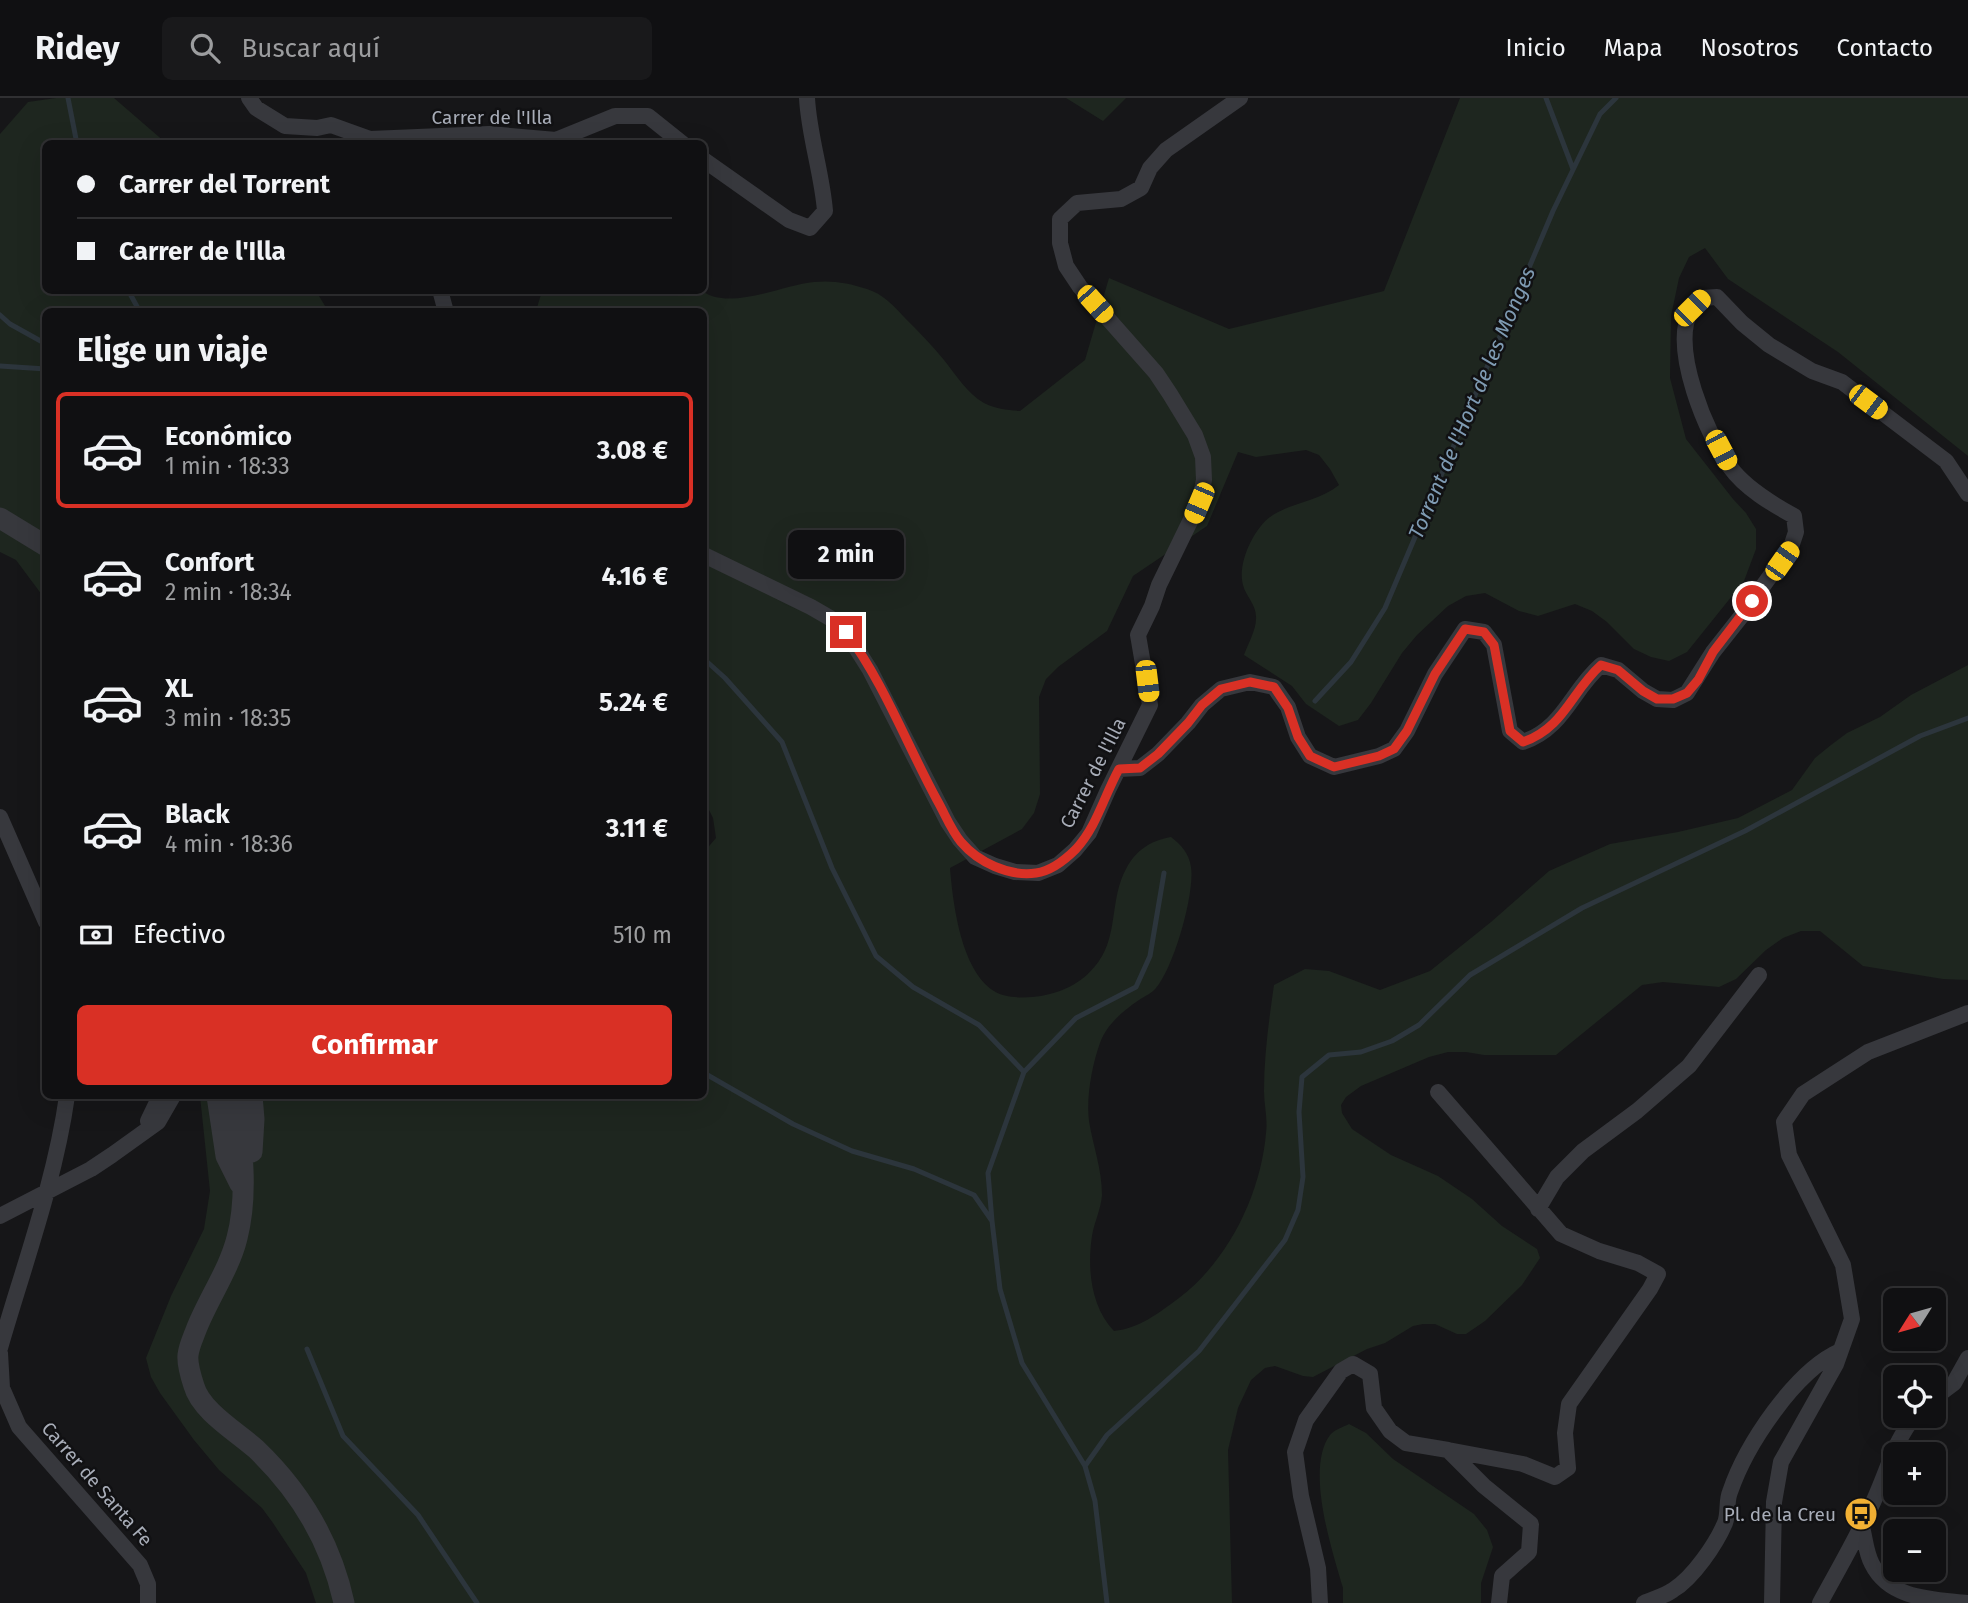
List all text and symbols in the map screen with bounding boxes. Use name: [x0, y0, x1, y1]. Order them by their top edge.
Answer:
search box: [162, 17, 652, 80]
text: Ridey: [35, 28, 120, 68]
icon: search: [186, 29, 224, 67]
text: Buscar aquí: [242, 33, 380, 64]
text: Inicio: [1506, 34, 1566, 62]
text: Mapa: [1604, 34, 1663, 62]
text: Nosotros: [1701, 34, 1799, 62]
text: Contacto: [1837, 34, 1933, 62]
street label: Carrer de l'Illa: [432, 106, 552, 129]
text: Carrer del Torrent: [119, 169, 330, 200]
text: Carrer de l'Illa: [119, 236, 286, 267]
water label: Torrent de l'Hort de les Monges: [1403, 263, 1541, 543]
car: [1074, 281, 1117, 327]
car: [1670, 286, 1715, 330]
text: Elige un viaje: [77, 331, 268, 369]
car: [1845, 381, 1892, 423]
icon: car: [81, 419, 144, 482]
text: Económico: [165, 421, 292, 452]
car: [1702, 427, 1741, 473]
text: 3.08 €: [597, 435, 668, 466]
text: 1 min · 18:33: [165, 452, 290, 480]
car: [1182, 480, 1217, 526]
callout: 2 min: [788, 531, 904, 580]
car: [1762, 538, 1803, 584]
text: 2 min: [818, 540, 874, 568]
icon: car: [81, 545, 144, 608]
text: Confort: [165, 547, 254, 578]
text: 4.16 €: [601, 561, 668, 592]
text: 2 min · 18:34: [165, 578, 292, 606]
route start: [1736, 585, 1768, 617]
route end: [830, 616, 862, 648]
car: [1135, 659, 1160, 703]
icon: car: [81, 671, 144, 734]
text: XL: [165, 673, 193, 704]
text: 5.24 €: [599, 687, 668, 718]
text: 3 min · 18:35: [165, 704, 291, 732]
street label: Carrer de l'Illa: [1055, 714, 1131, 832]
icon: car: [81, 797, 144, 860]
text: Black: [165, 799, 230, 830]
text: 3.11 €: [606, 813, 668, 844]
text: 4 min · 18:36: [165, 830, 293, 858]
icon: cash: [77, 916, 115, 954]
text: Efectivo: [133, 919, 226, 950]
text: 510 m: [613, 921, 672, 949]
button: Confirmar: [77, 1005, 672, 1085]
north arrow: [1883, 1288, 1946, 1351]
map controls: [1883, 1288, 1946, 1582]
button: locate: [1883, 1365, 1946, 1428]
street label: Carrer de Santa Fe: [37, 1417, 157, 1551]
button: +: [1883, 1442, 1946, 1505]
bus stop icon: Pl. de la Creu: [1842, 1495, 1880, 1533]
place label: Pl. de la Creu: [1724, 1503, 1836, 1526]
button: −: [1883, 1519, 1946, 1582]

